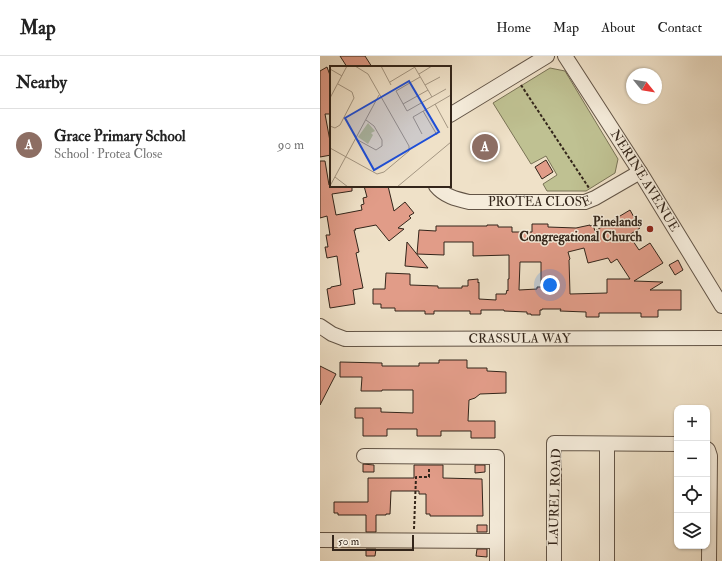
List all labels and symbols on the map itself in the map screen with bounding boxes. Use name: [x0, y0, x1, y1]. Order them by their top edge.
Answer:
inset map: [330, 66, 451, 187]
north arrow: [626, 68, 662, 104]
street label: NERINE AVENUE: [607, 127, 683, 235]
pin: A: [472, 132, 498, 162]
street label: PROTEA CLOSE: [488, 192, 594, 211]
place label: Pinelands Congregational Church: [519, 214, 643, 246]
marker: Pinelands Congregational Church: [645, 224, 655, 234]
your location: [540, 275, 560, 295]
street label: CRASSULA WAY: [468, 330, 572, 347]
street label: LAUREL ROAD: [545, 448, 565, 546]
scale bar: [332, 533, 414, 552]

